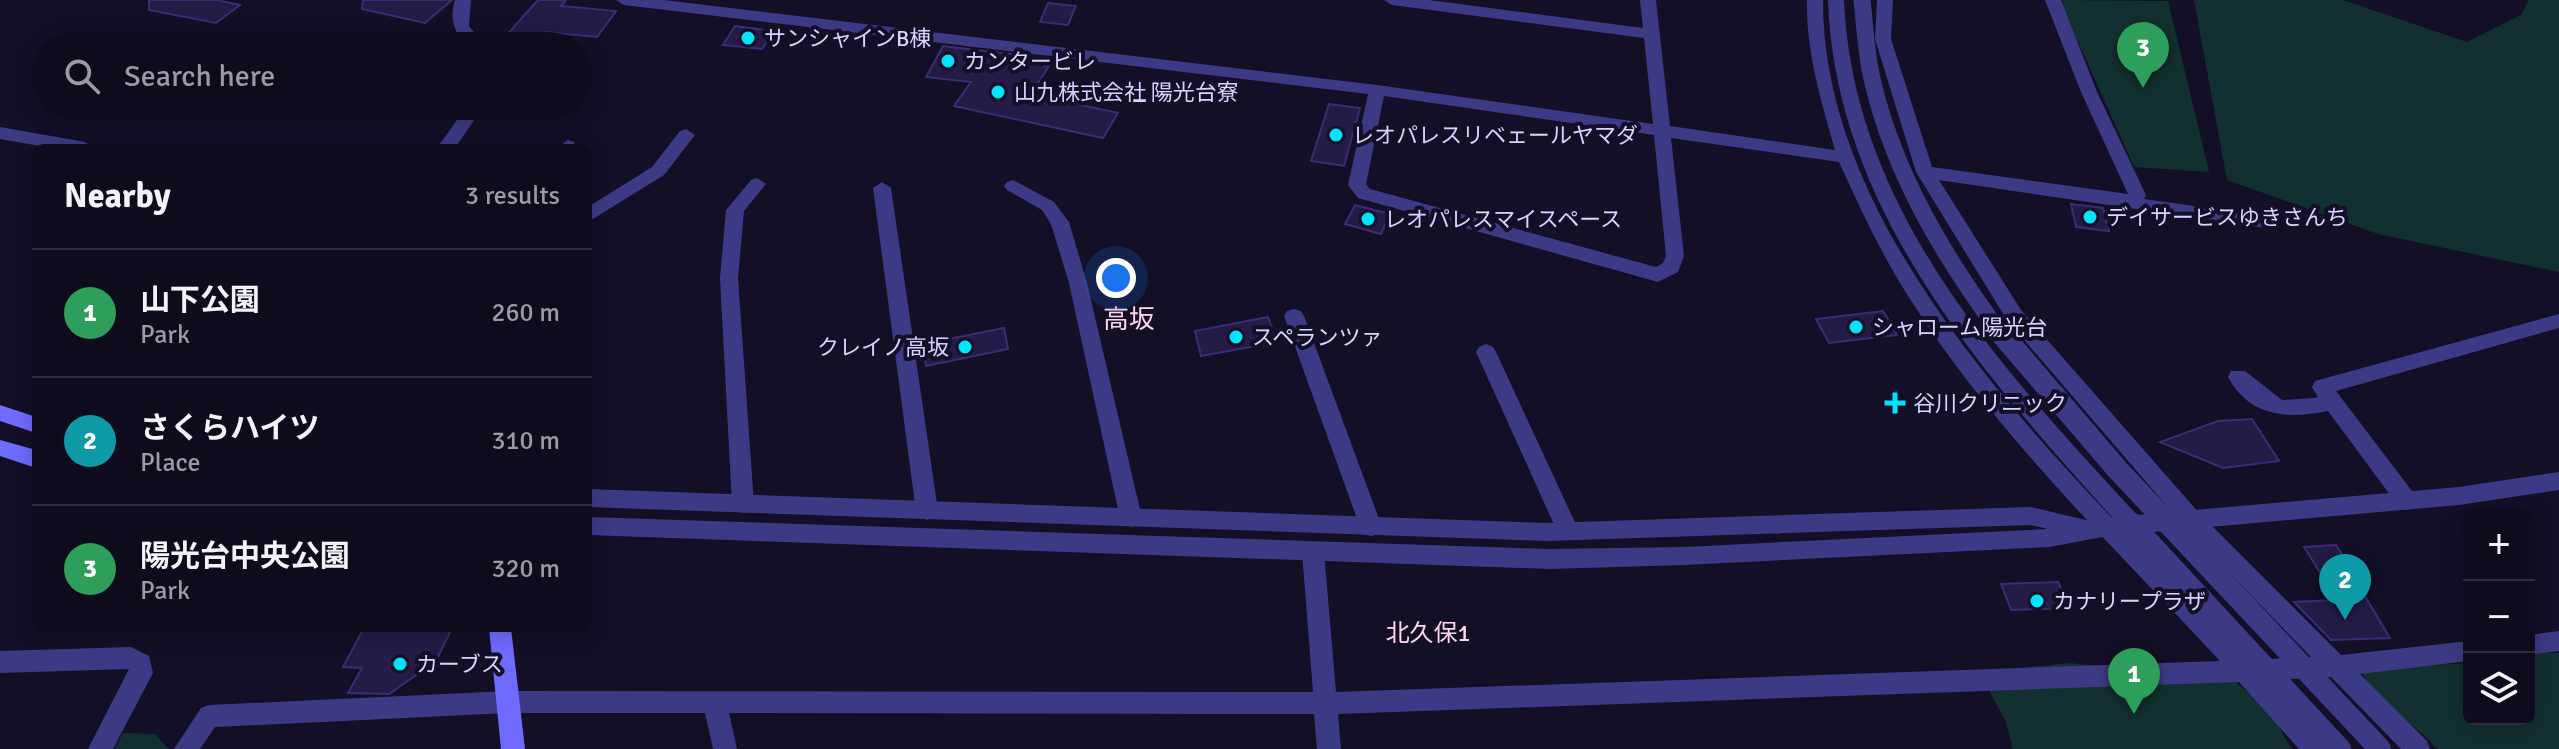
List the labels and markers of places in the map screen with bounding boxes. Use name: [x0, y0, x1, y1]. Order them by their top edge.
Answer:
pin: 3: [2117, 22, 2169, 88]
place label: サンシャインB棟: [764, 25, 931, 52]
marker: サンシャインB棟: [739, 29, 757, 47]
place label: カンタービレ: [964, 48, 1096, 75]
marker: カンタービレ: [939, 52, 957, 70]
place label: 山九株式会社 陽光台寮: [1014, 79, 1239, 106]
marker: 山九株式会社 陽光台寮: [989, 83, 1007, 101]
place label: レオパレスリベェールヤマダ: [1352, 122, 1638, 149]
marker: レオパレスリベェールヤマダ: [1327, 126, 1345, 144]
place label: デイサービスゆきさんち: [2106, 204, 2348, 231]
place label: レオパレスマイスペース: [1384, 206, 1622, 233]
marker: デイサービスゆきさんち: [2081, 208, 2099, 226]
marker: レオパレスマイスペース: [1359, 210, 1377, 228]
place label: シャローム陽光台: [1872, 314, 2047, 341]
marker: シャローム陽光台: [1847, 318, 1865, 336]
place label: スペランツァ: [1252, 324, 1382, 351]
marker: スペランツァ: [1227, 328, 1245, 346]
place label: クレイノ高坂: [817, 334, 949, 361]
marker: クレイノ高坂: [956, 338, 974, 356]
place label: 谷川クリニック: [1913, 390, 2067, 417]
marker: 谷川クリニック: [1884, 392, 1906, 414]
pin: 2: [2319, 554, 2371, 620]
place label: カナリープラザ: [2053, 588, 2206, 615]
marker: カナリープラザ: [2028, 592, 2046, 610]
pin: 1: [2108, 648, 2160, 714]
place label: カーブス: [416, 651, 503, 678]
marker: カーブス: [391, 655, 409, 673]

